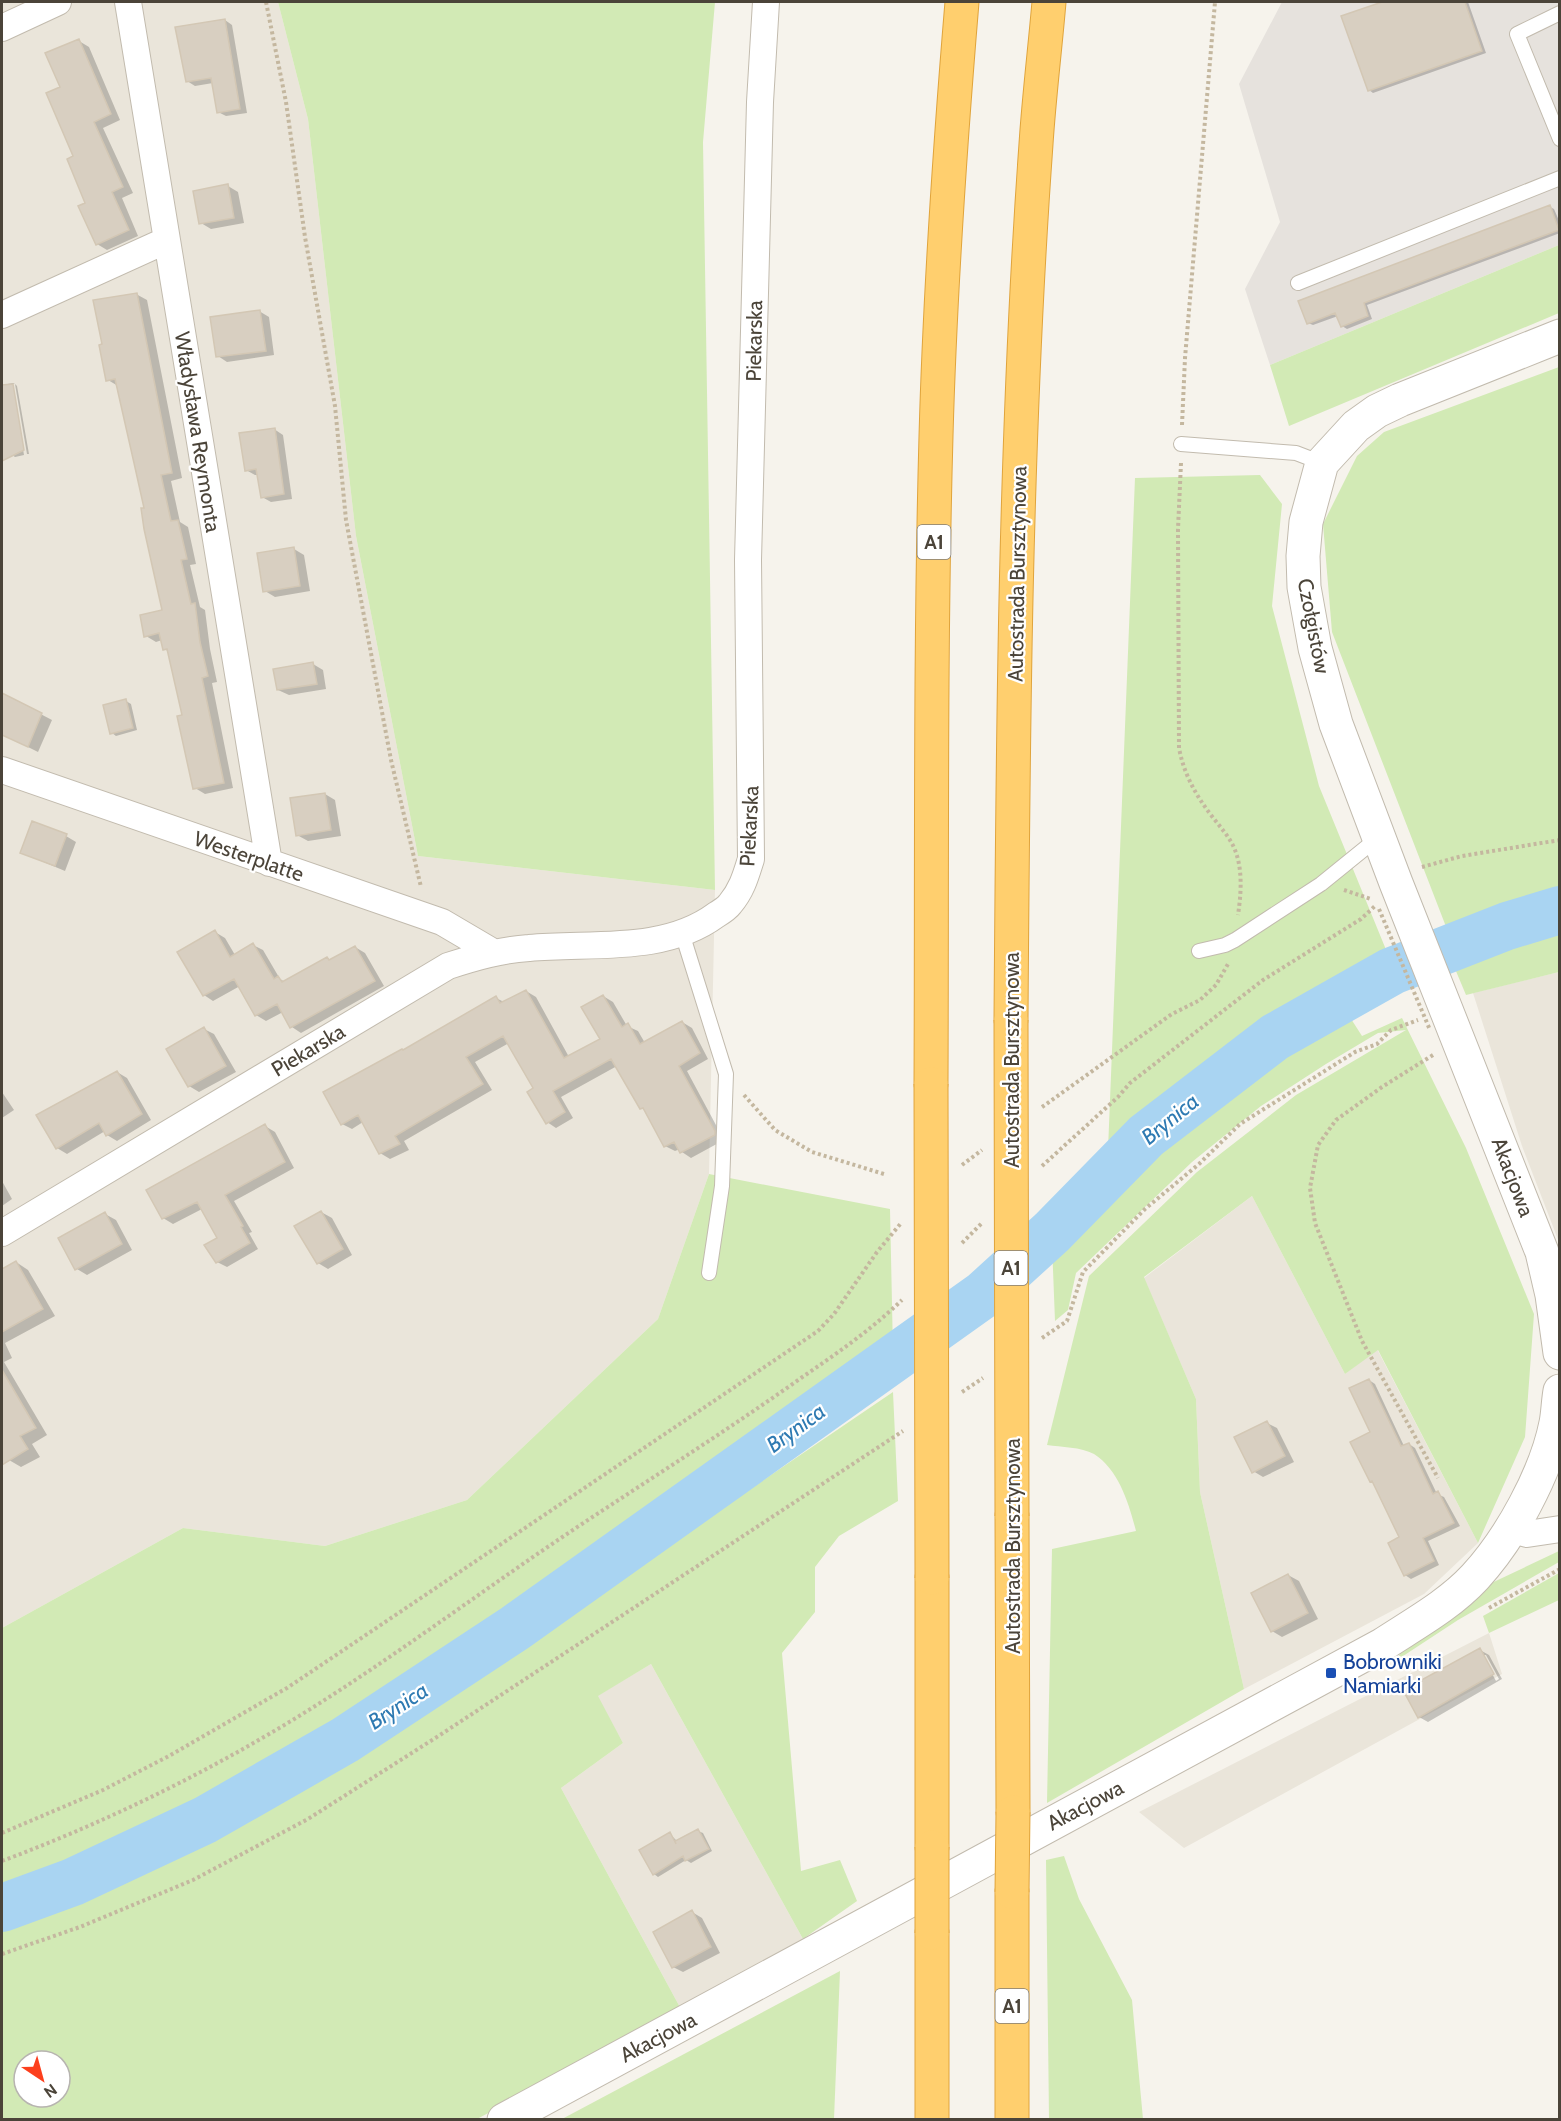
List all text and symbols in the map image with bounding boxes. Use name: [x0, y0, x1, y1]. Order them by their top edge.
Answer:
street label: Piekarska: [741, 300, 767, 382]
street label: Władysława Reymonta: [170, 330, 226, 534]
street label: Autostrada Bursztynowa: [1003, 466, 1031, 682]
road number: A1: [918, 525, 950, 559]
street label: Czołgistów: [1292, 576, 1336, 676]
street label: Piekarska: [734, 785, 764, 867]
street label: Westerplatte: [191, 826, 307, 886]
street label: Autostrada Bursztynowa: [999, 952, 1024, 1168]
street label: Piekarska: [267, 1018, 349, 1082]
water label: Brynica: [1136, 1088, 1204, 1150]
street label: Akacjowa: [1486, 1134, 1540, 1221]
road number: A1: [994, 1251, 1028, 1285]
water label: Brynica: [761, 1398, 831, 1458]
street label: Autostrada Bursztynowa: [1000, 1438, 1025, 1654]
place label: Bobrowniki Namiarki: [1343, 1649, 1442, 1698]
marker: Bobrowniki Namiarki: [1324, 1666, 1338, 1680]
water label: Brynica: [363, 1677, 433, 1735]
street label: Akacjowa: [1042, 1774, 1128, 1836]
road number: A1: [996, 1989, 1028, 2023]
street label: Akacjowa: [615, 2006, 701, 2068]
north arrow: [12, 2049, 72, 2109]
text: N: [40, 2080, 61, 2102]

